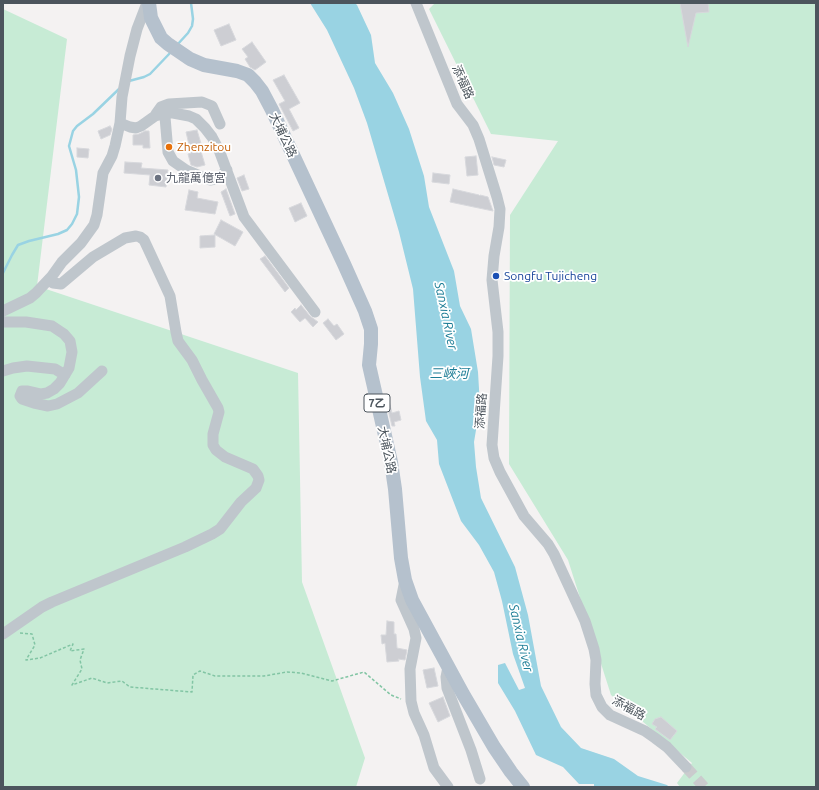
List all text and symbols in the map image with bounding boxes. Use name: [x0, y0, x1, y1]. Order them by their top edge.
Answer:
street label: 添福路: [449, 63, 477, 101]
street label: 大埔公路: [266, 110, 300, 160]
place label: Zhenzitou: [177, 140, 231, 154]
marker: Zhenzitou: [164, 142, 174, 152]
place label: 九龍萬億宮: [166, 171, 226, 185]
marker: 九龍萬億宮: [153, 173, 163, 183]
place label: Songfu Tujicheng: [504, 269, 597, 283]
marker: Songfu Tujicheng: [491, 271, 501, 281]
water label: Sanxia River: [431, 281, 461, 351]
water label: 三峽河: [430, 366, 468, 382]
street label: 添福路: [473, 393, 489, 429]
road number: 7乙: [364, 394, 390, 412]
street label: 大埔公路: [375, 425, 399, 475]
water label: Sanxia River: [506, 603, 536, 673]
street label: 添福路: [610, 693, 648, 723]

